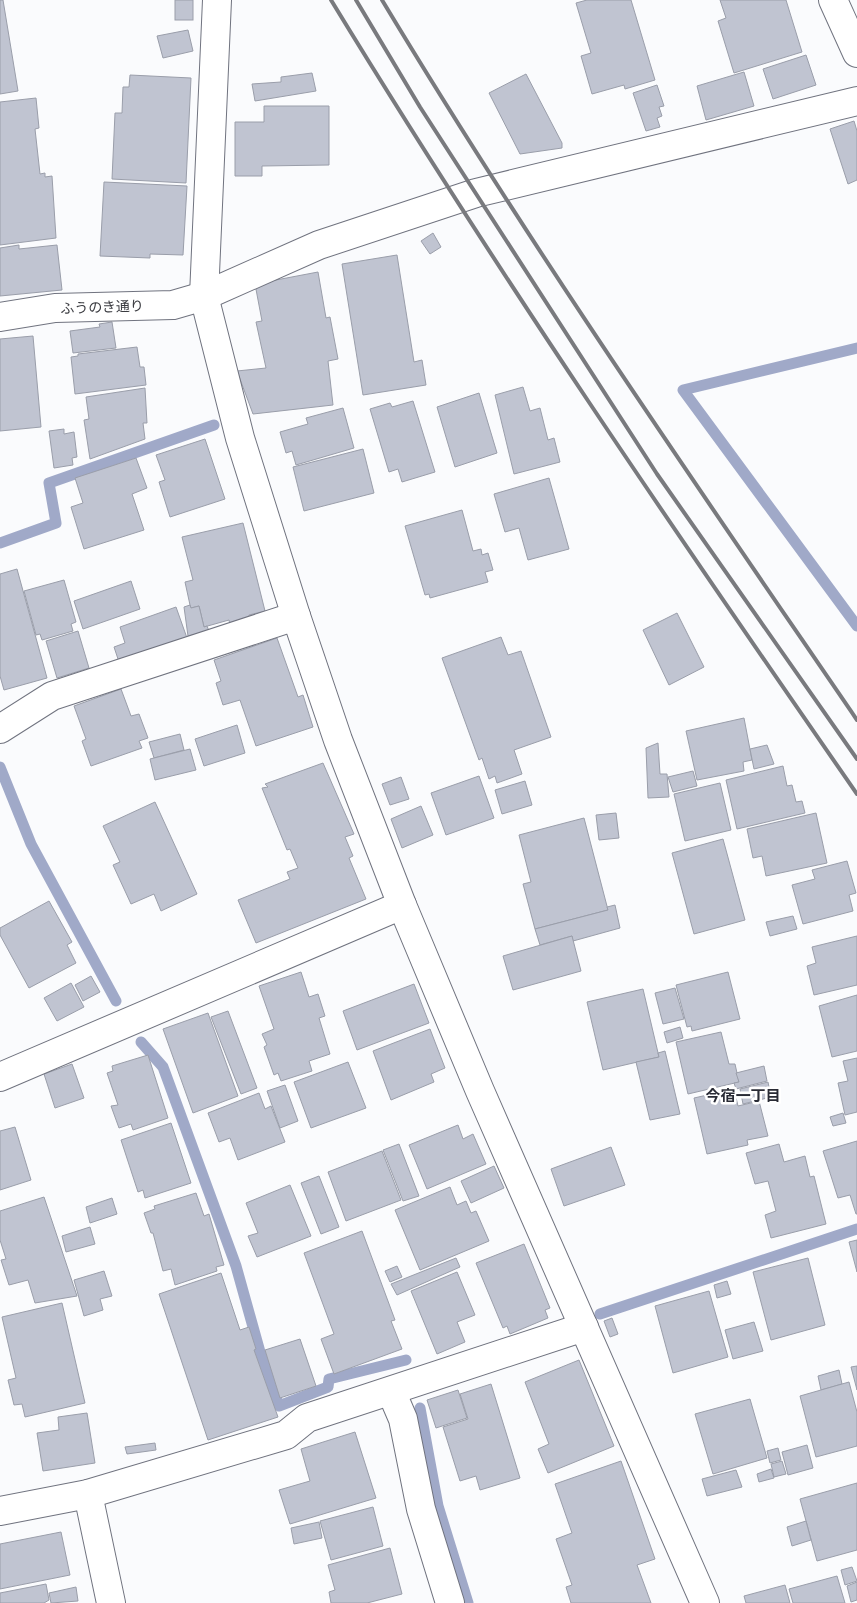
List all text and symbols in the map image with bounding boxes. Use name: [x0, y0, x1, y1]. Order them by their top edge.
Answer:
street label: ふうのき通り: [60, 298, 144, 317]
district label: 今宿一丁目: [705, 1087, 781, 1105]

